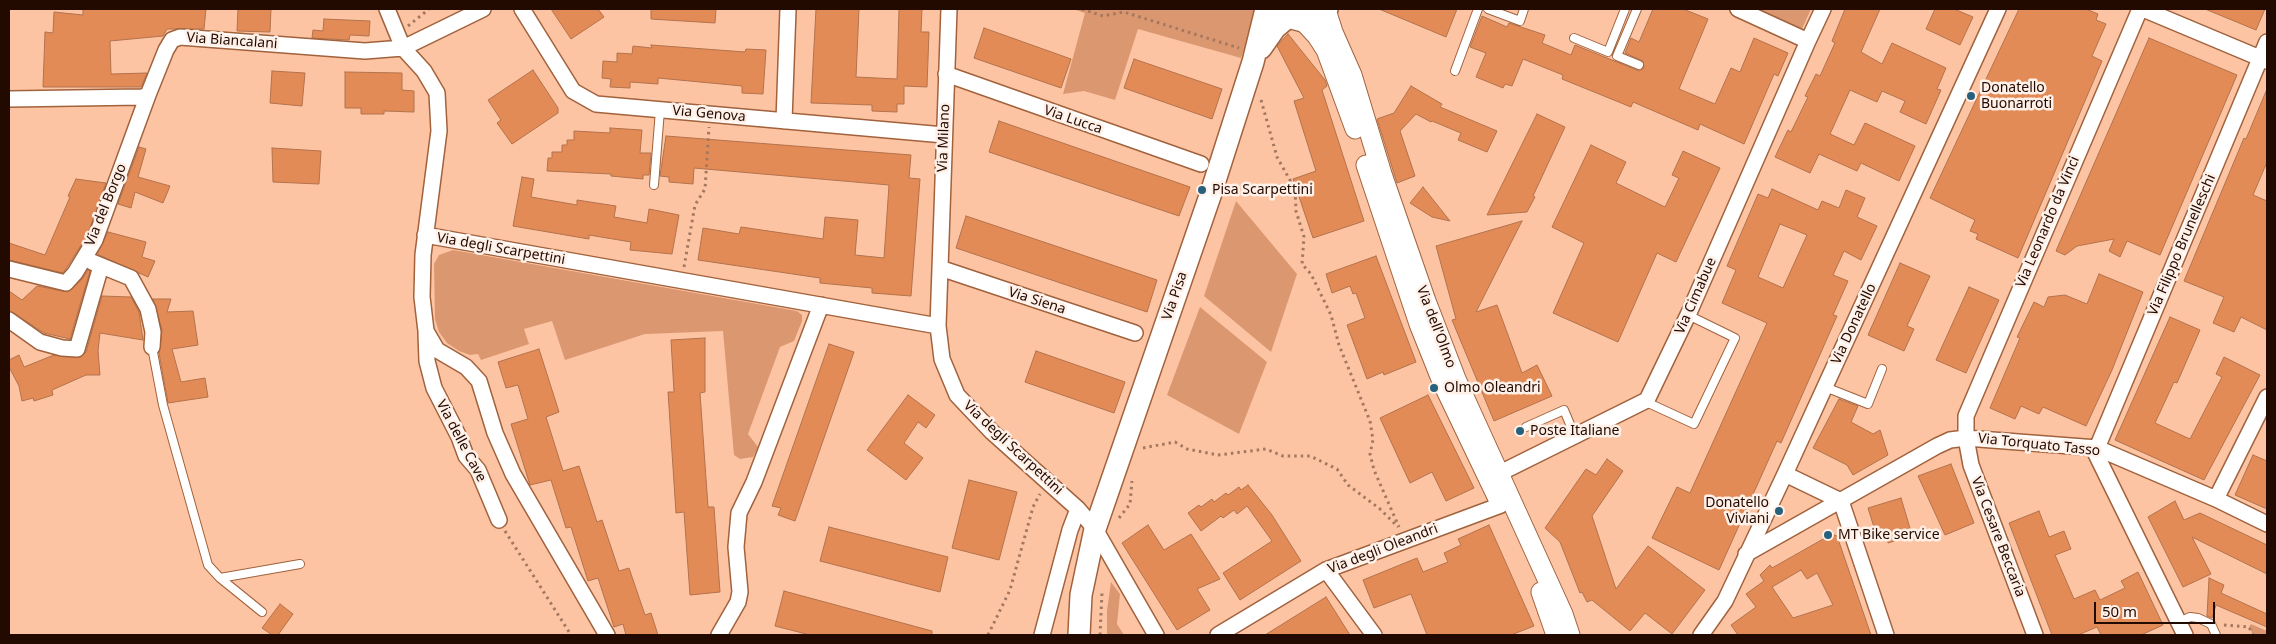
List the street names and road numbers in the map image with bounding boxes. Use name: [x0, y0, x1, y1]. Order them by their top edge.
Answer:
street label: Via Biancalani: [186, 29, 278, 53]
street label: Via Genova: [672, 102, 746, 126]
street label: Via Lucca: [1042, 102, 1104, 138]
street label: Via Milano: [934, 104, 954, 172]
street label: Via Leonardo da Vinci: [2013, 154, 2083, 290]
street label: Via del Borgo: [82, 161, 130, 249]
street label: Via Filippo Brunelleschi: [2145, 172, 2219, 318]
street label: Via degli Scarpettini: [436, 229, 566, 269]
street label: Via Cimabue: [1672, 255, 1720, 337]
street label: Via Pisa: [1159, 270, 1191, 322]
street label: Via Donatello: [1828, 281, 1880, 367]
street label: Via Siena: [1006, 284, 1068, 318]
street label: Via dell'Olmo: [1413, 284, 1459, 370]
street label: Via delle Cave: [432, 397, 490, 485]
street label: Via degli Scarpettini: [960, 398, 1066, 498]
street label: Via Torquato Tasso: [1977, 430, 2101, 460]
street label: Via Cesare Beccaria: [1967, 475, 2029, 599]
street label: Via degli Oleandri: [1326, 520, 1440, 578]

